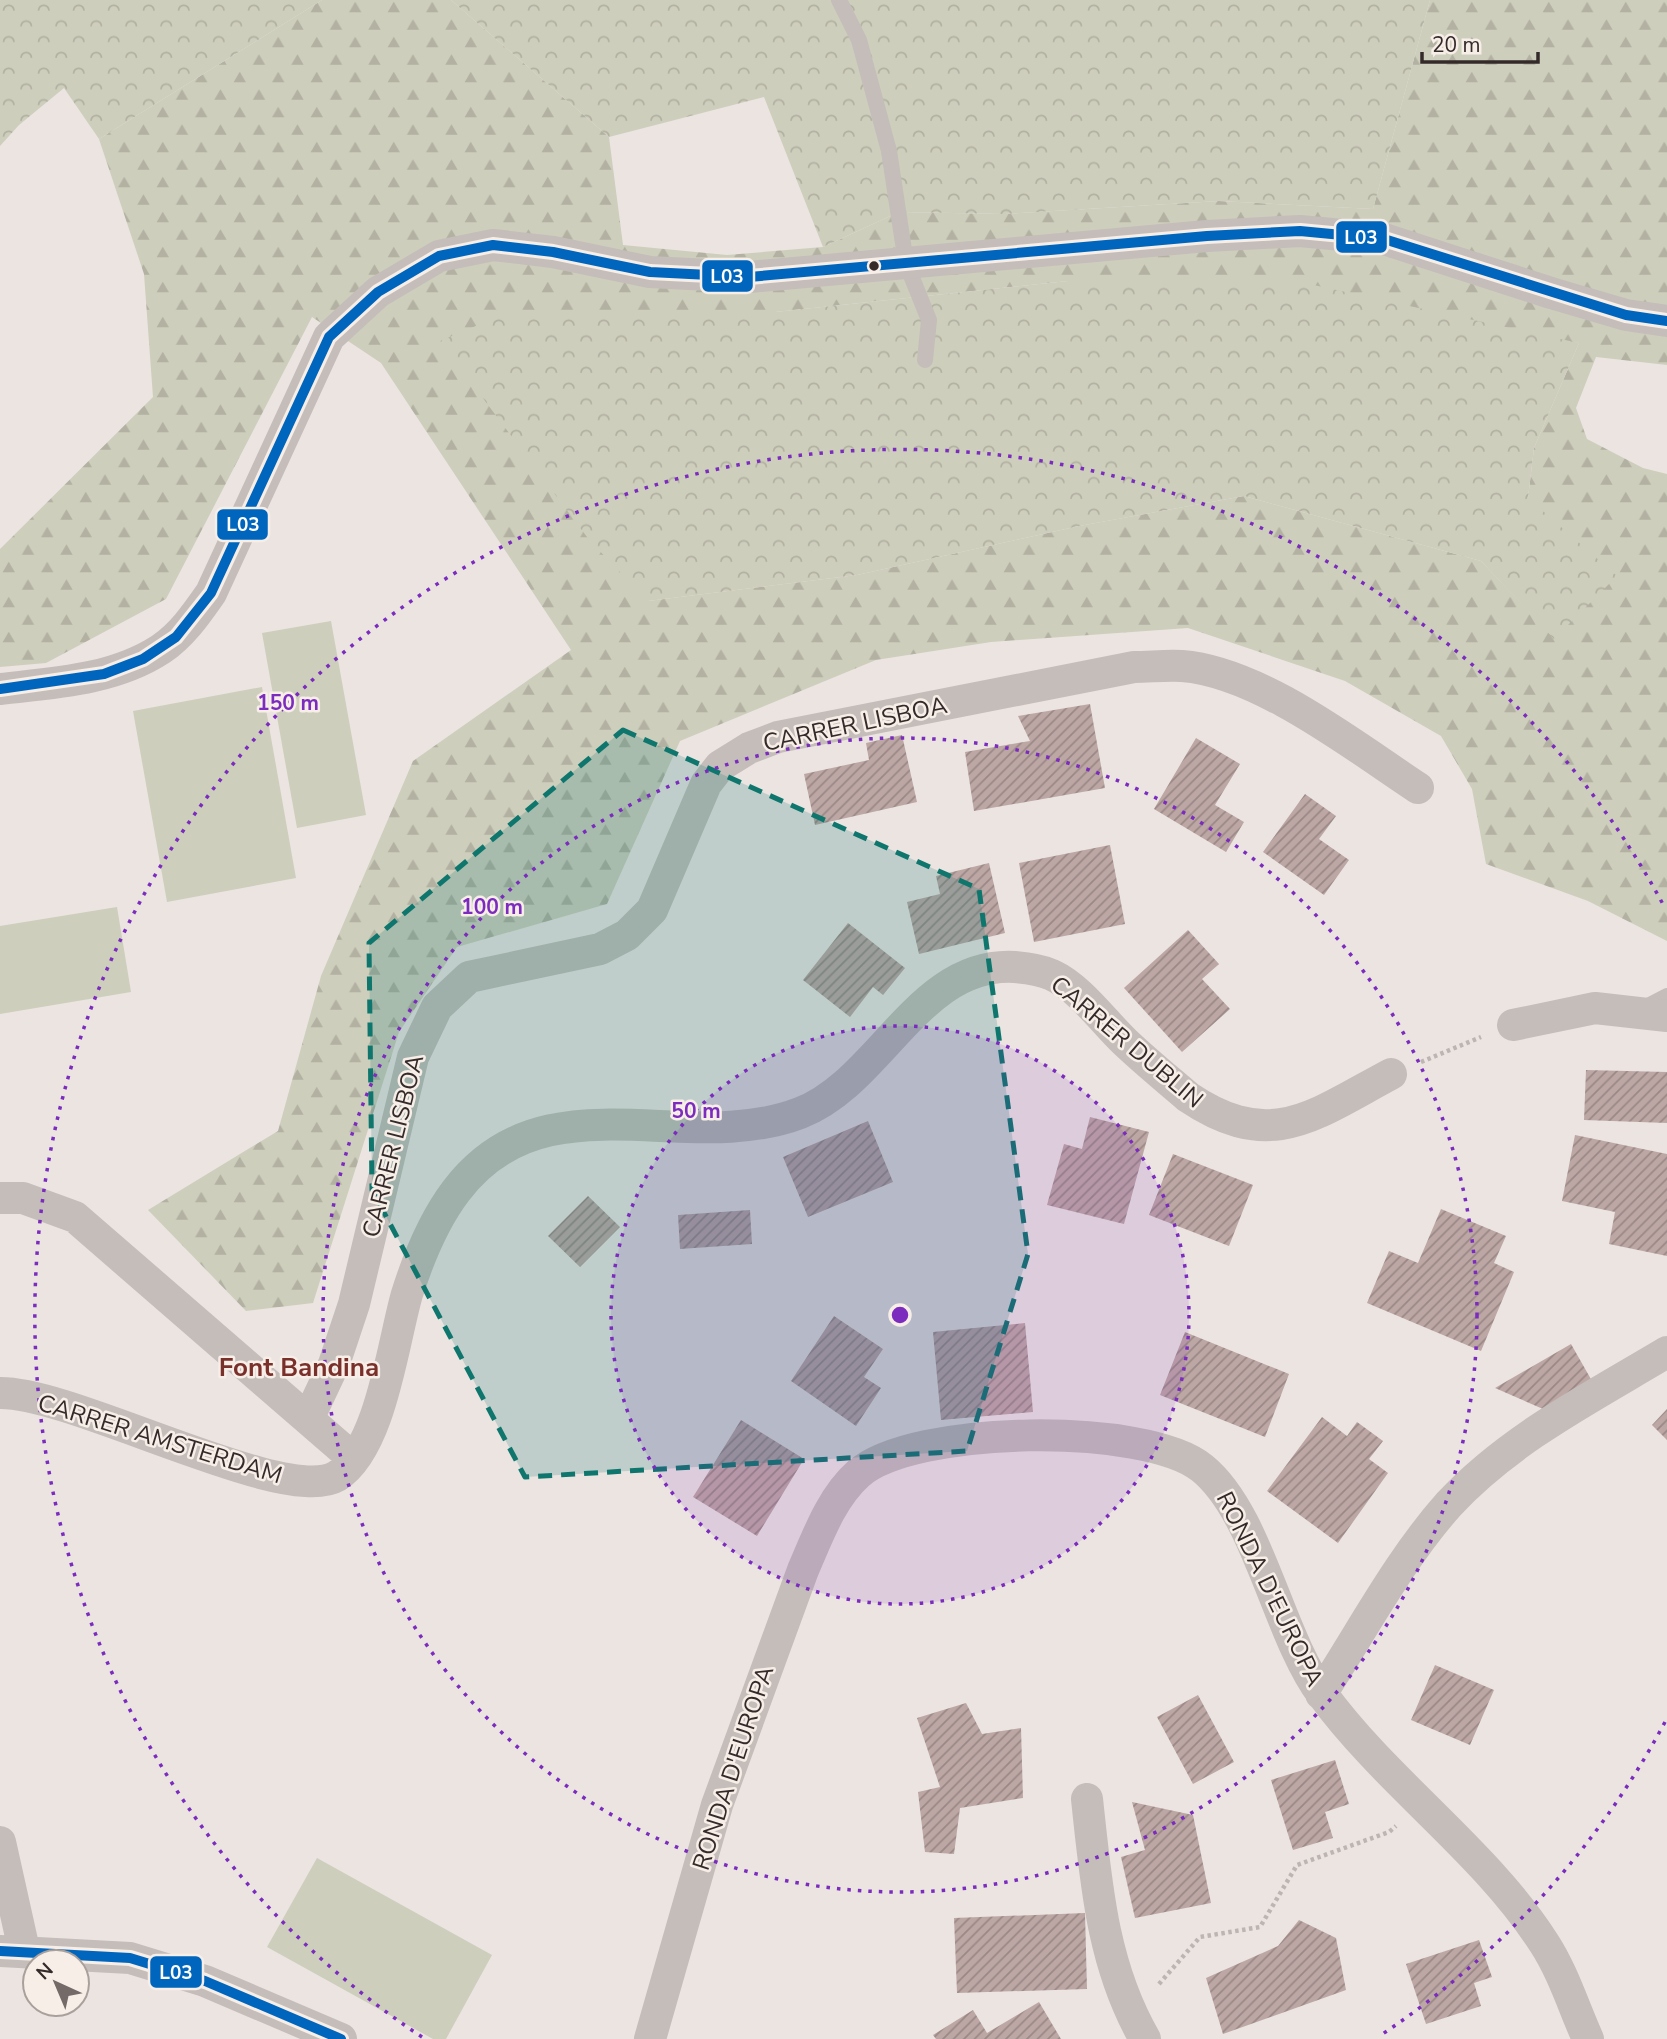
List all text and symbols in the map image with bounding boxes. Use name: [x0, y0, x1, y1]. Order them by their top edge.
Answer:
scale bar: [1422, 21, 1538, 65]
text: 20 m: [1432, 31, 1481, 59]
line badge: L03: [1335, 220, 1388, 254]
text: L03: [1344, 225, 1378, 251]
line badge: L03: [701, 259, 754, 293]
unlabelled marker: [867, 259, 881, 273]
text: L03: [710, 264, 744, 290]
line badge: L03: [216, 508, 269, 541]
text: L03: [226, 512, 260, 538]
text: 150 m: [257, 689, 319, 717]
street label: CARRER LISBOA: [760, 689, 950, 759]
text: 100 m: [461, 893, 523, 921]
street label: CARRER DUBLIN: [1044, 969, 1210, 1115]
street label: CARRER LISBOA: [355, 1051, 431, 1241]
text: 50 m: [671, 1097, 721, 1125]
centre of rings: [888, 1303, 912, 1327]
district label: Font Bandina: [219, 1350, 379, 1385]
street label: CARRER AMSTERDAM: [34, 1387, 286, 1491]
street label: RONDA D'EUROPA: [1209, 1486, 1331, 1692]
street label: RONDA D'EUROPA: [685, 1661, 781, 1874]
north arrow: [21, 1948, 91, 2018]
line badge: L03: [149, 1955, 203, 1989]
text: N: [31, 1957, 59, 1986]
text: L03: [159, 1960, 193, 1986]

